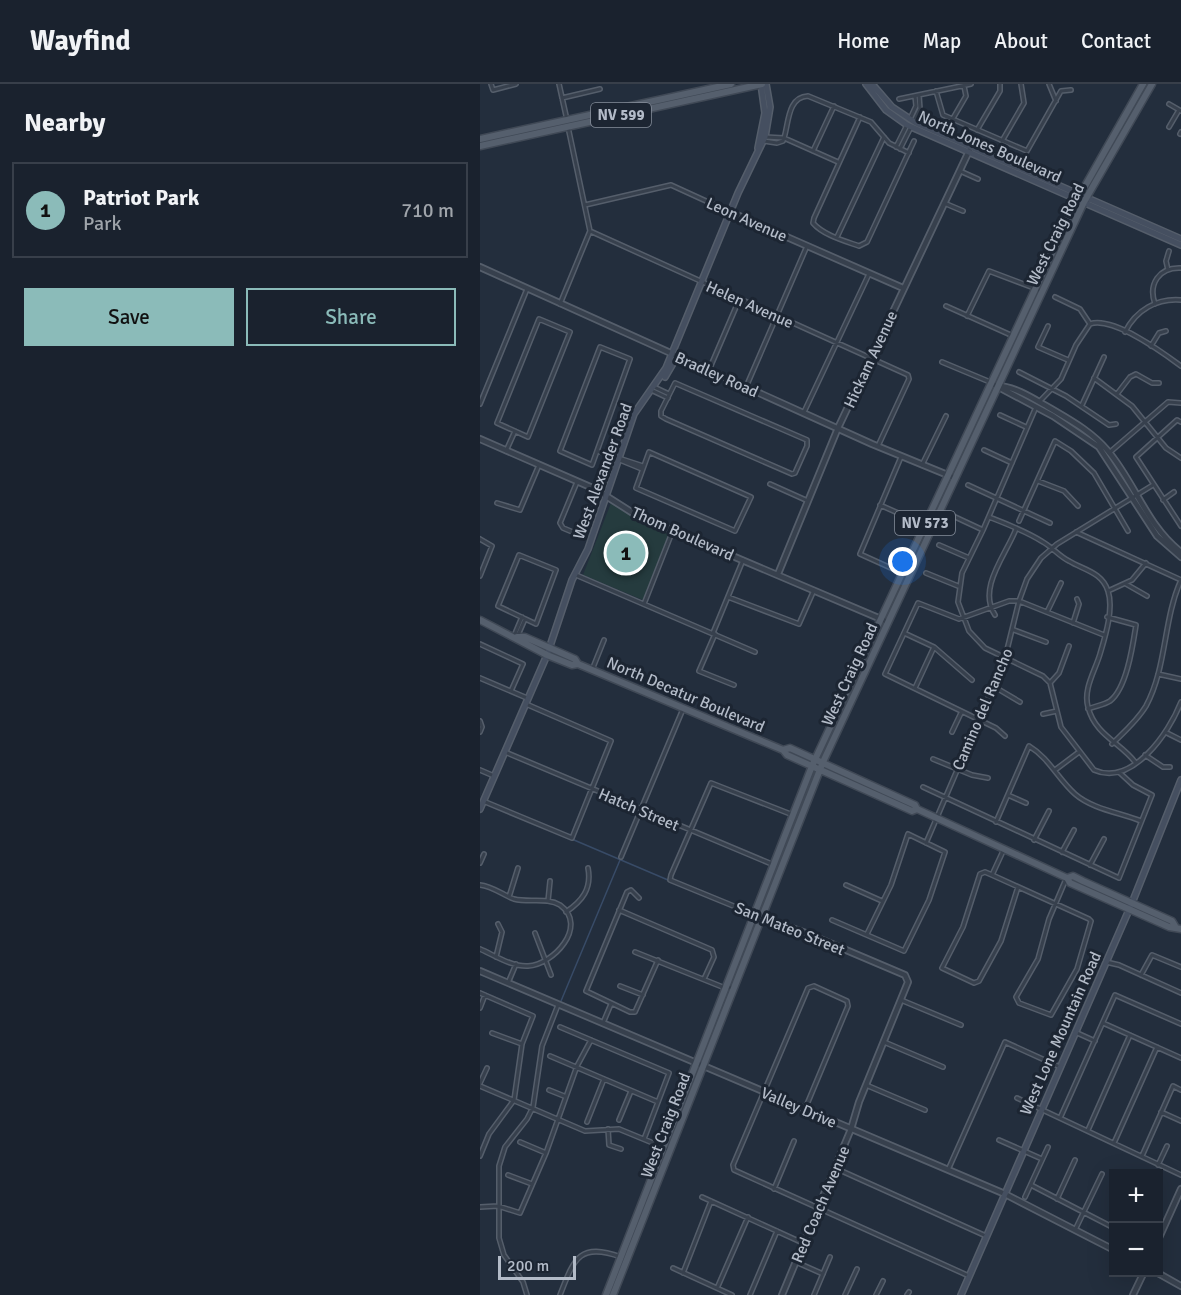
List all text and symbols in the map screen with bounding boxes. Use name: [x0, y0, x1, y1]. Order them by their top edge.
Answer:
text: Wayfind: [30, 24, 131, 58]
text: Home: [837, 28, 890, 54]
text: Map: [923, 28, 961, 54]
text: About: [994, 28, 1048, 54]
text: Contact: [1081, 28, 1151, 54]
road number: NV 599: [591, 103, 651, 127]
street label: North Jones Boulevard: [915, 106, 1064, 188]
text: Nearby: [24, 107, 105, 139]
street label: West Craig Road: [1023, 180, 1089, 289]
text: Patriot Park: [83, 184, 199, 211]
street label: Leon Avenue: [703, 193, 790, 247]
text: 1: [40, 198, 51, 223]
text: 710 m: [401, 198, 454, 223]
text: Park: [83, 211, 121, 236]
street label: Helen Avenue: [703, 277, 796, 333]
button: Save: [24, 288, 234, 346]
button: Share: [246, 288, 456, 346]
street label: Hickam Avenue: [840, 308, 902, 411]
street label: Bradley Road: [672, 348, 761, 402]
street label: West Alexander Road: [569, 400, 637, 542]
street label: Thom Boulevard: [628, 502, 737, 565]
road number: NV 573: [895, 511, 955, 535]
pin: 1: [606, 530, 646, 576]
your location: [888, 547, 917, 576]
street label: West Craig Road: [817, 620, 882, 729]
street label: Camino del Rancho: [948, 645, 1018, 774]
street label: North Decatur Boulevard: [604, 653, 768, 737]
street label: Hatch Street: [595, 784, 682, 836]
street label: San Mateo Street: [732, 898, 848, 960]
street label: West Lone Mountain Road: [1016, 949, 1106, 1118]
street label: West Craig Road: [637, 1070, 695, 1181]
street label: Valley Drive: [758, 1083, 839, 1133]
street label: Red Coach Avenue: [787, 1143, 855, 1266]
map controls: [1109, 1169, 1163, 1277]
button: +: [1109, 1169, 1163, 1223]
button: −: [1109, 1223, 1163, 1277]
scale bar: [498, 1253, 576, 1280]
text: 200 m: [507, 1256, 549, 1276]

